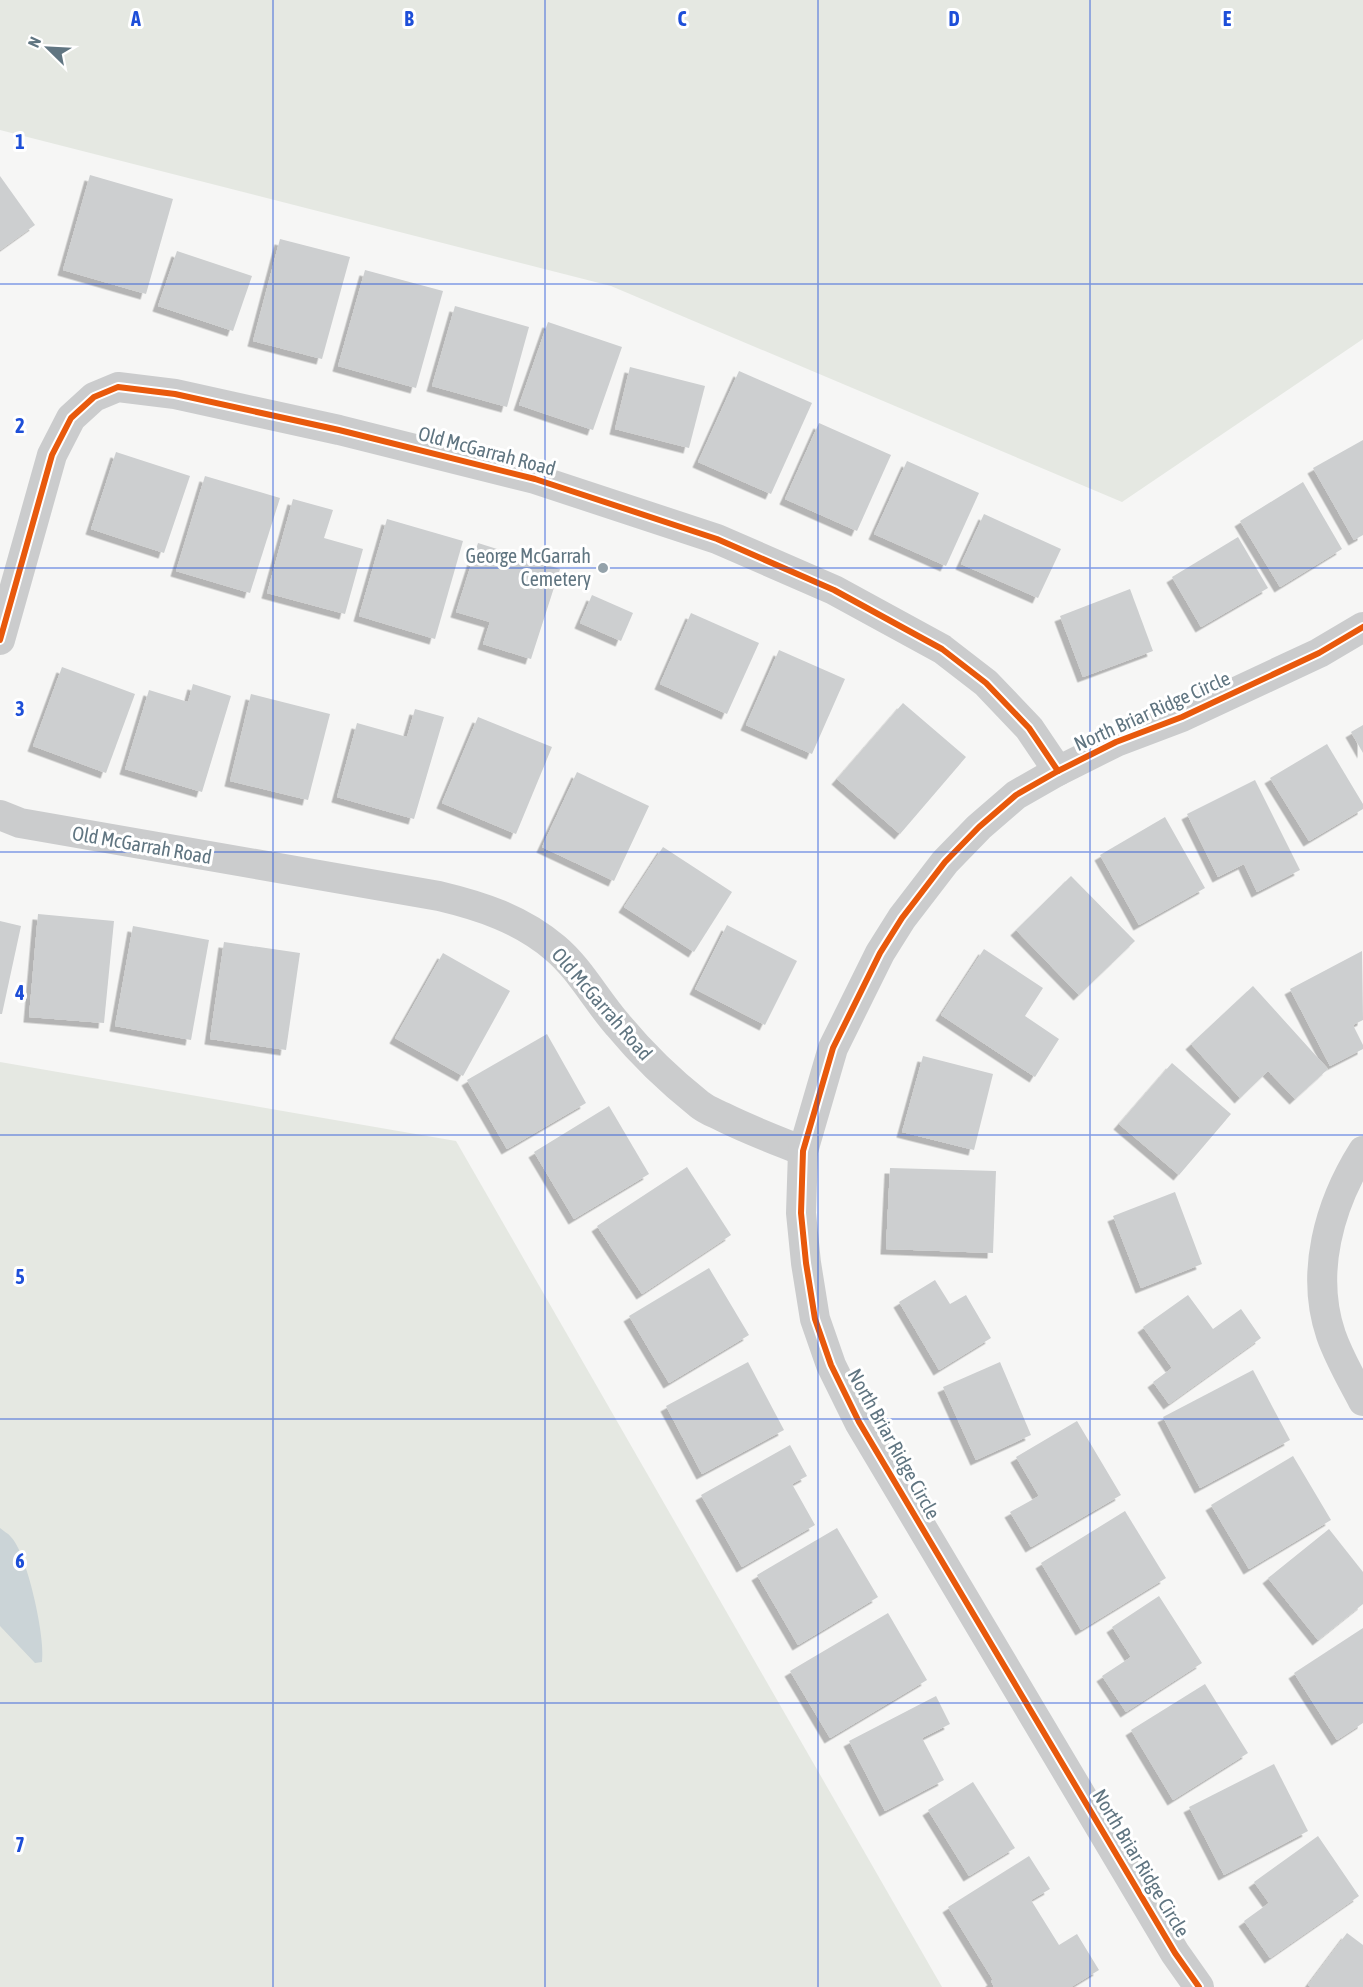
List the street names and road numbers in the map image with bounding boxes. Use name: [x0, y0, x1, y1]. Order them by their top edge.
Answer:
street label: Old McGarrah Road: [416, 421, 558, 480]
street label: North Briar Ridge Circle: [1070, 666, 1233, 755]
street label: Old McGarrah Road: [71, 821, 214, 868]
street label: Old McGarrah Road: [547, 943, 657, 1064]
street label: North Briar Ridge Circle: [844, 1365, 945, 1523]
street label: North Briar Ridge Circle: [1088, 1785, 1195, 1941]

